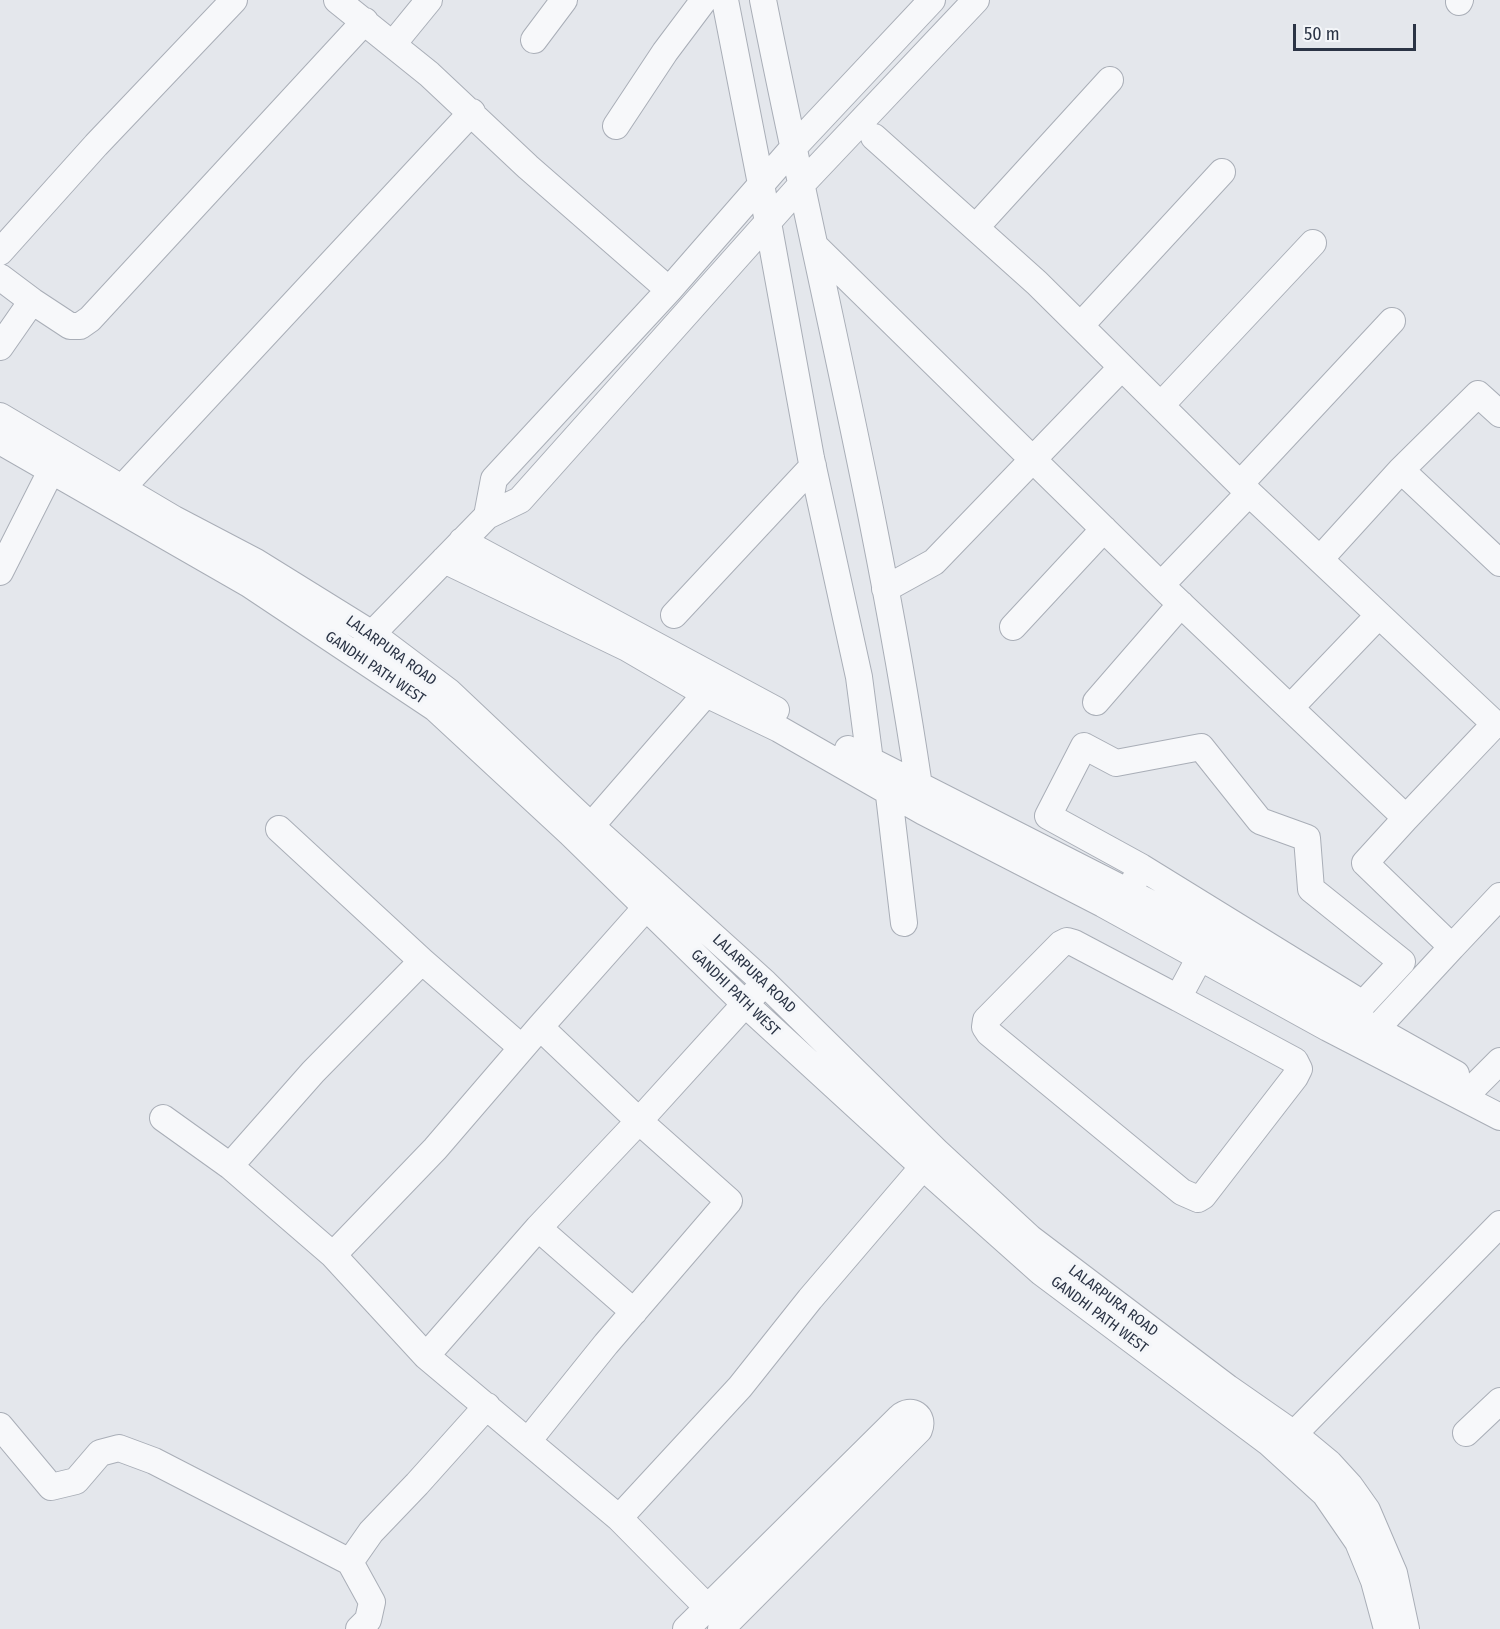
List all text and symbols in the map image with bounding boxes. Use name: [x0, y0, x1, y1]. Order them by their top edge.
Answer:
scale bar: [1296, 12, 1419, 50]
text: 50 m: [1304, 23, 1340, 45]
street label: LALARPURA ROAD: [342, 612, 440, 690]
street label: GANDHI PATH WEST: [322, 628, 428, 708]
street label: LALARPURA ROAD: [709, 931, 799, 1017]
street label: GANDHI PATH WEST: [687, 946, 783, 1040]
street label: LALARPURA ROAD: [1065, 1261, 1161, 1341]
street label: GANDHI PATH WEST: [1047, 1273, 1151, 1357]

